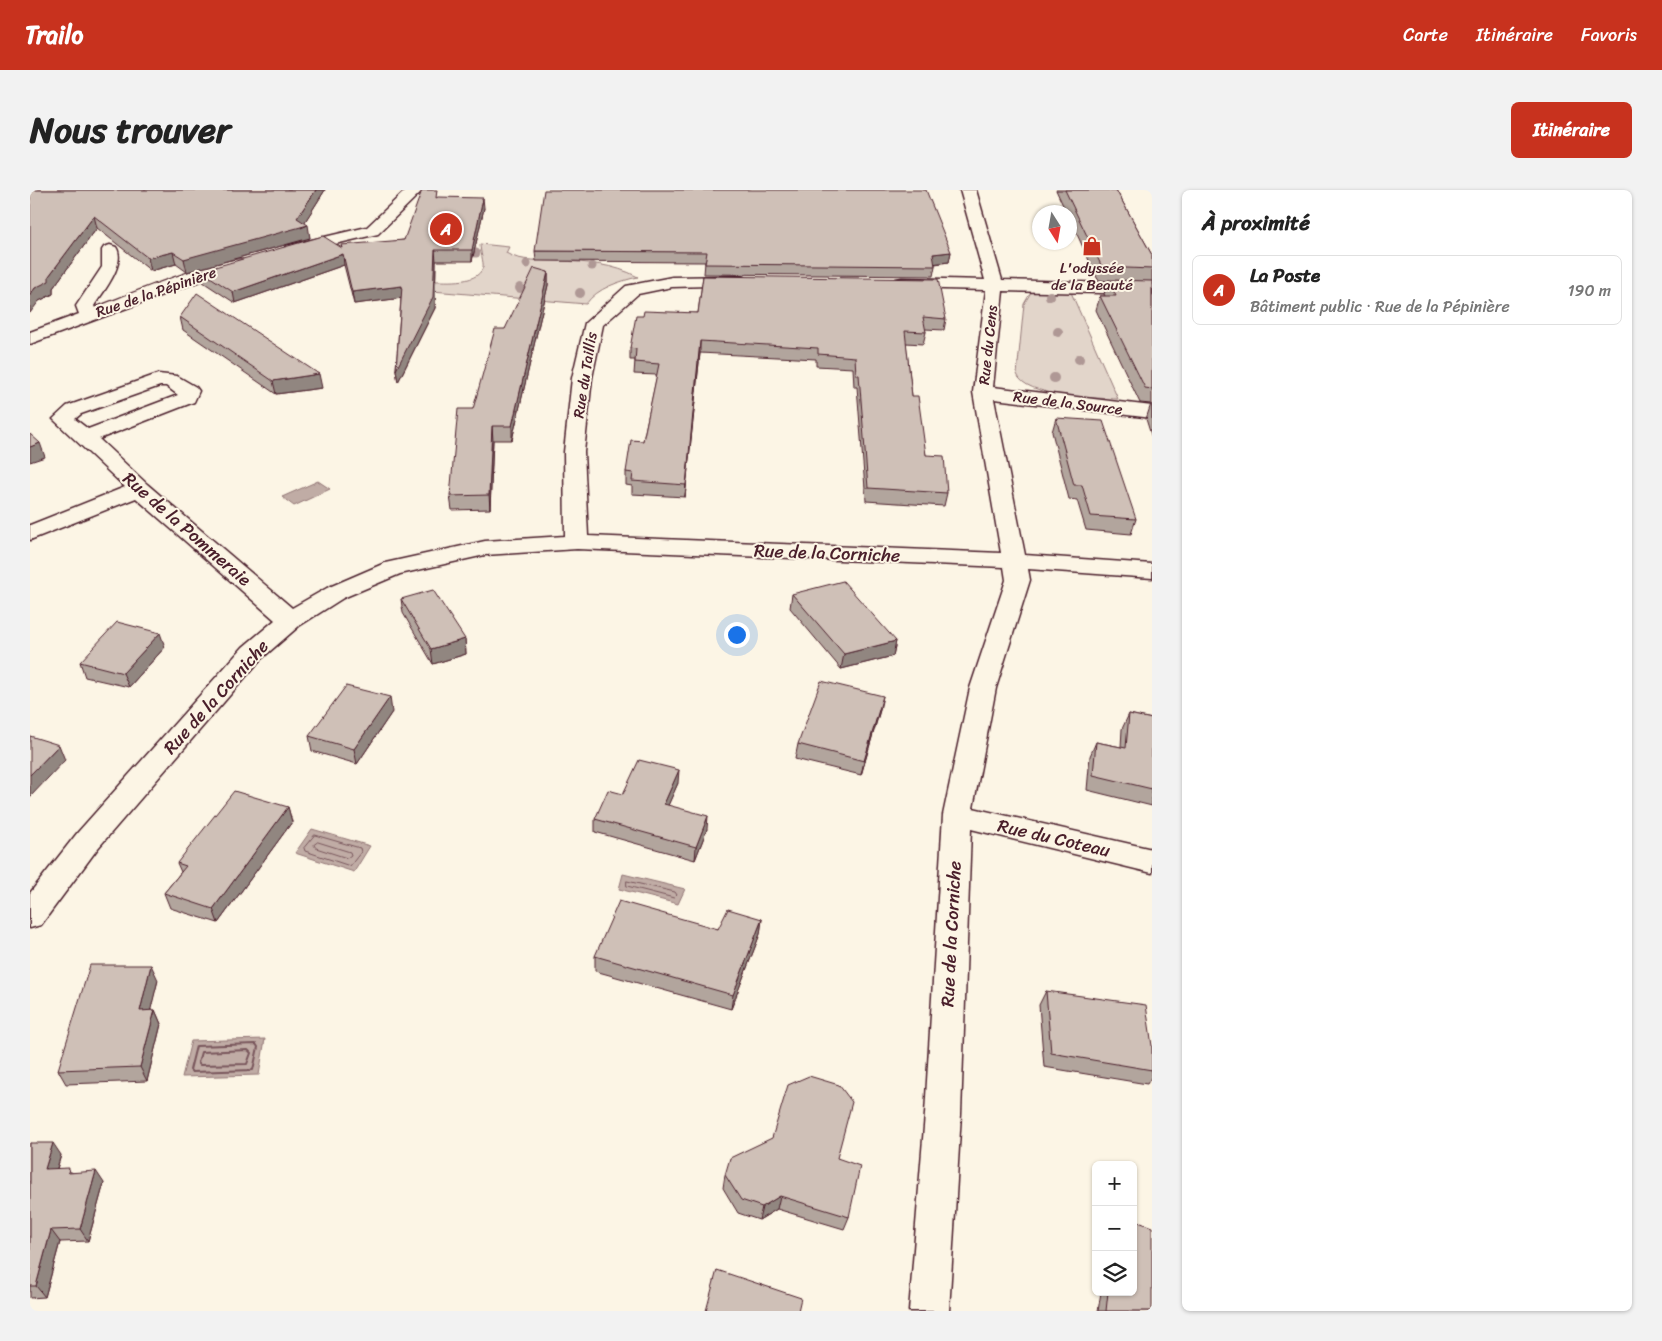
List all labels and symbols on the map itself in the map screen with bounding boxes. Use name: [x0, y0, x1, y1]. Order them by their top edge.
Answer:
north arrow: [1032, 205, 1077, 250]
pin: A: [430, 210, 462, 248]
shop icon: L'odyssée de la Beauté: [1081, 235, 1103, 257]
place label: L'odyssée de la Beauté: [1051, 255, 1133, 298]
street label: Rue de la Pépinière: [92, 259, 220, 325]
street label: Rue du Cens: [971, 303, 1005, 386]
street label: Rue du Taillis: [565, 330, 605, 420]
street label: Rue de la Source: [1012, 383, 1124, 423]
street label: Rue de la Pommeraie: [115, 464, 259, 595]
street label: Rue de la Corniche: [753, 534, 901, 572]
your location: [724, 622, 750, 648]
street label: Rue de la Corniche: [155, 632, 277, 762]
street label: Rue du Coteau: [995, 810, 1114, 867]
street label: Rue de la Corniche: [931, 860, 971, 1008]

